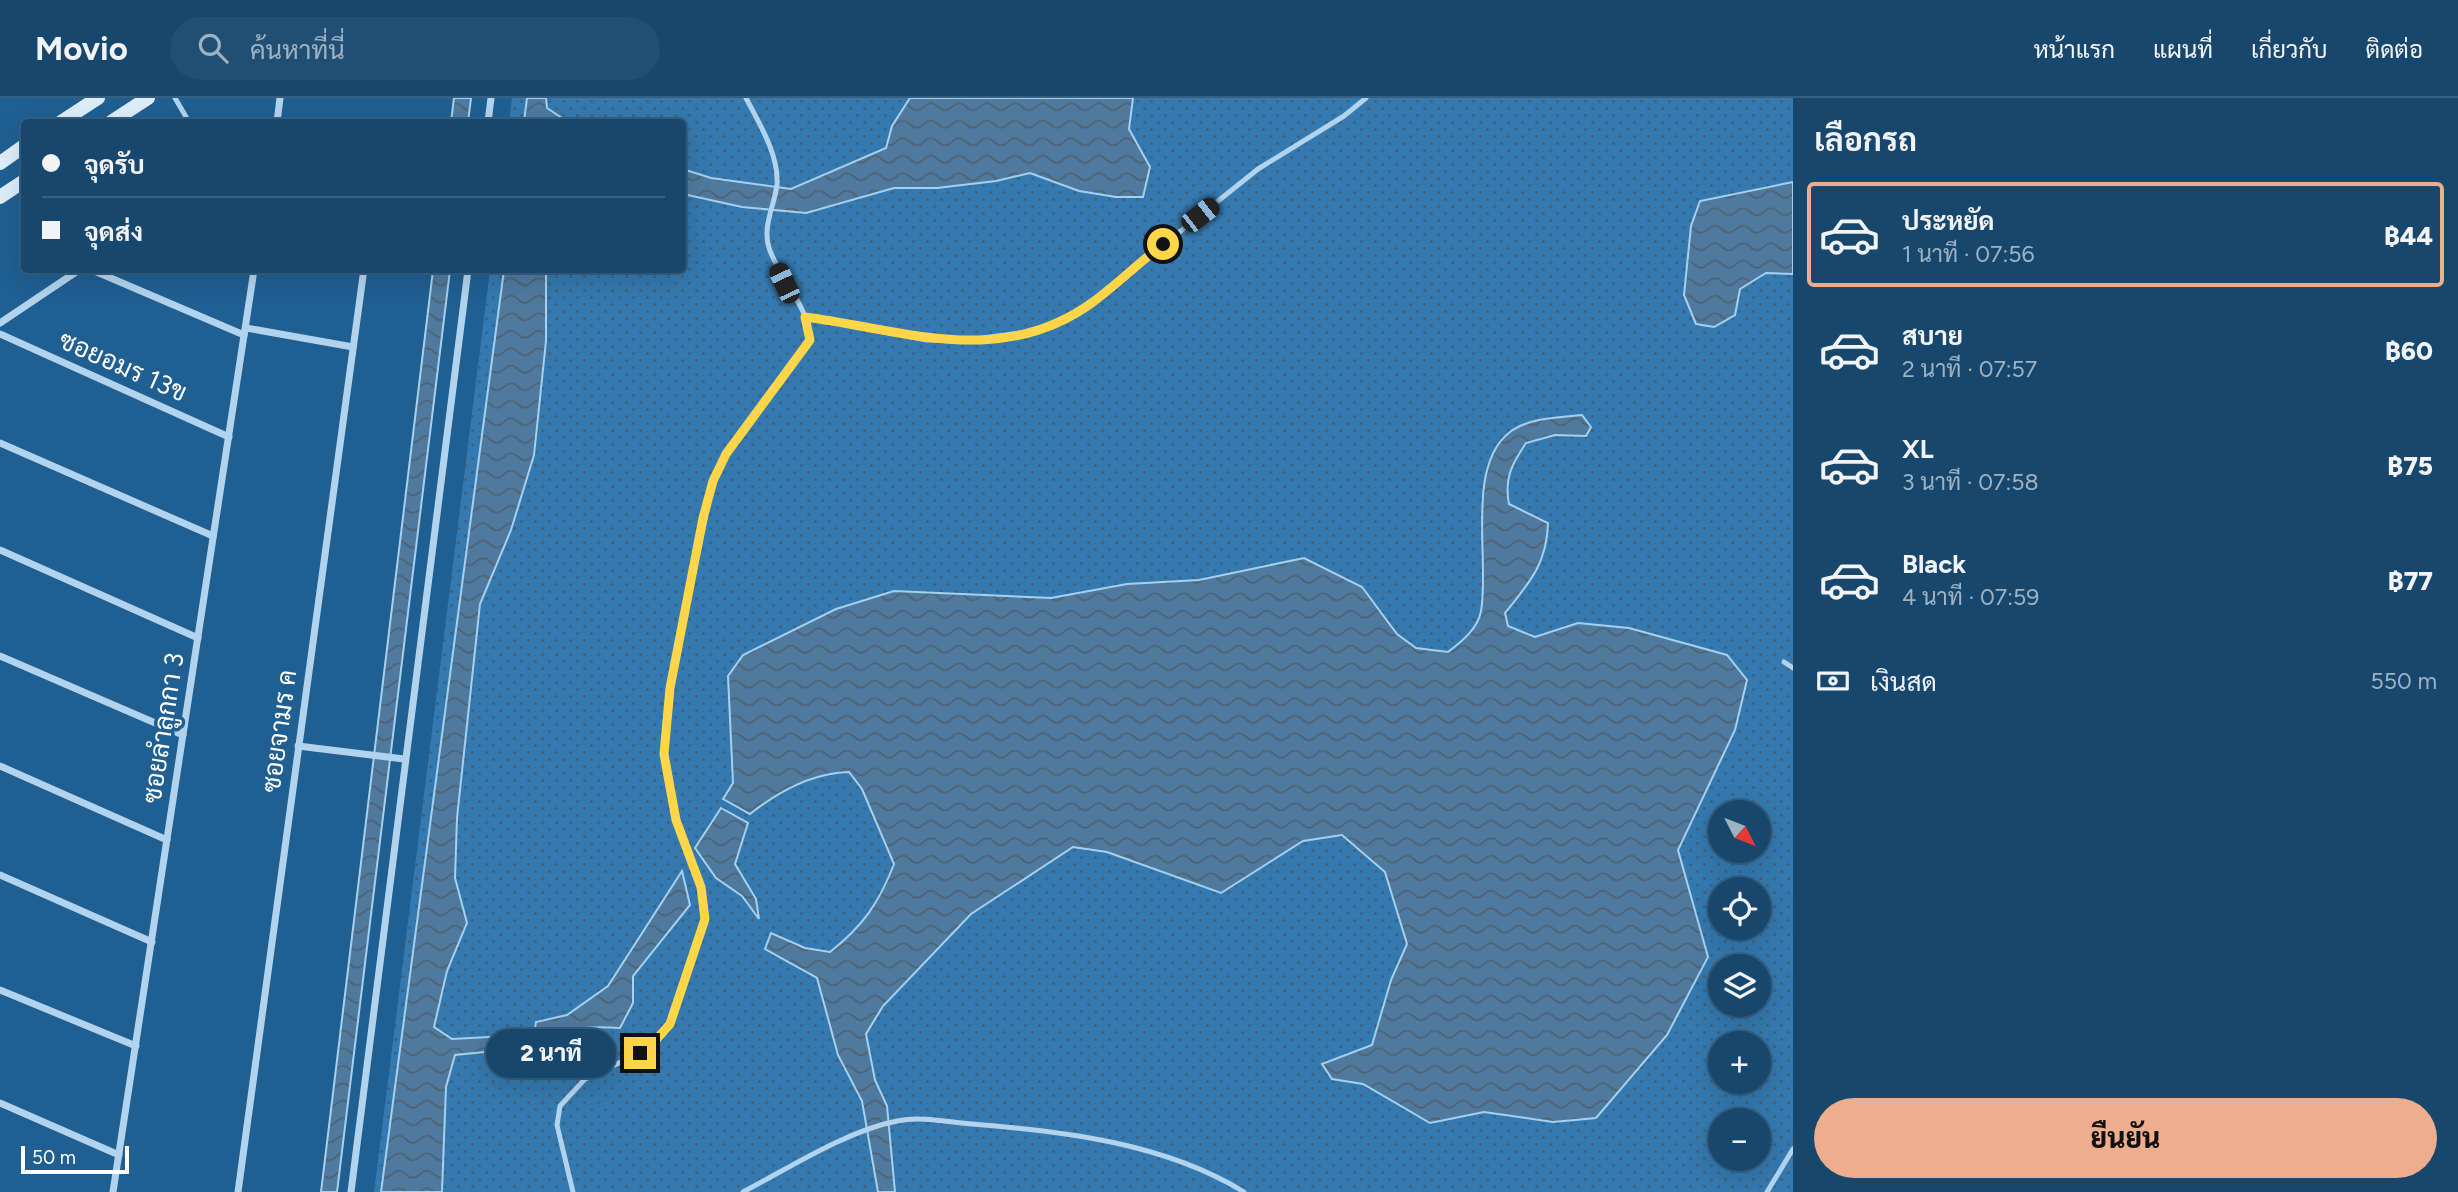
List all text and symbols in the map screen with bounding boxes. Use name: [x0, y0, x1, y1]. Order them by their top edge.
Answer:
search box: [170, 17, 660, 80]
text: Movio: [35, 29, 128, 68]
icon: search: [194, 29, 232, 67]
text: ค้นหาที่นี่: [250, 34, 345, 66]
text: หน้าแรก: [2034, 35, 2115, 64]
text: แผนที่: [2153, 35, 2213, 64]
text: เกี่ยวกับ: [2251, 35, 2328, 64]
text: ติดต่อ: [2366, 35, 2423, 64]
text: เลือกรถ: [1814, 121, 1917, 159]
text: จุดรับ: [84, 149, 145, 181]
car: [1177, 194, 1224, 236]
icon: car: [1818, 203, 1881, 266]
text: ประหยัด: [1902, 205, 1995, 237]
text: จุดส่ง: [84, 216, 143, 248]
text: ฿44: [2384, 220, 2433, 252]
route start: [1147, 228, 1179, 260]
text: 1 นาที · 07:56: [1902, 240, 2034, 268]
car: [766, 260, 803, 306]
icon: car: [1818, 318, 1881, 381]
text: สบาย: [1902, 320, 1963, 352]
street label: ซอยอมร 13ข: [54, 324, 192, 408]
text: ฿60: [2385, 335, 2433, 367]
text: 2 นาที · 07:57: [1902, 355, 2037, 383]
icon: car: [1818, 433, 1881, 496]
text: XL: [1902, 433, 1934, 465]
text: ฿75: [2387, 450, 2433, 482]
text: 3 นาที · 07:58: [1902, 468, 2039, 496]
icon: car: [1818, 548, 1881, 611]
text: Black: [1902, 548, 1966, 580]
text: ฿77: [2388, 565, 2433, 597]
text: 4 นาที · 07:59: [1902, 583, 2039, 611]
street label: ซอยลำลูกกา 3: [135, 650, 193, 806]
icon: cash: [1814, 662, 1852, 700]
text: เงินสด: [1870, 666, 1937, 698]
street label: ซอยจามร ค: [255, 667, 303, 795]
text: 550 m: [2371, 667, 2437, 695]
north arrow: [1708, 800, 1771, 863]
map controls: [1708, 800, 1771, 1171]
button: locate: [1708, 877, 1771, 940]
button: layers: [1708, 954, 1771, 1017]
callout: 2 นาที: [486, 1028, 616, 1077]
button: +: [1708, 1031, 1771, 1094]
route end: [624, 1037, 656, 1069]
text: 2 นาที: [520, 1039, 582, 1067]
button: ยืนยัน: [1814, 1098, 2437, 1178]
button: −: [1708, 1108, 1771, 1171]
scale bar: [21, 1143, 130, 1175]
text: 50 m: [32, 1146, 76, 1169]

